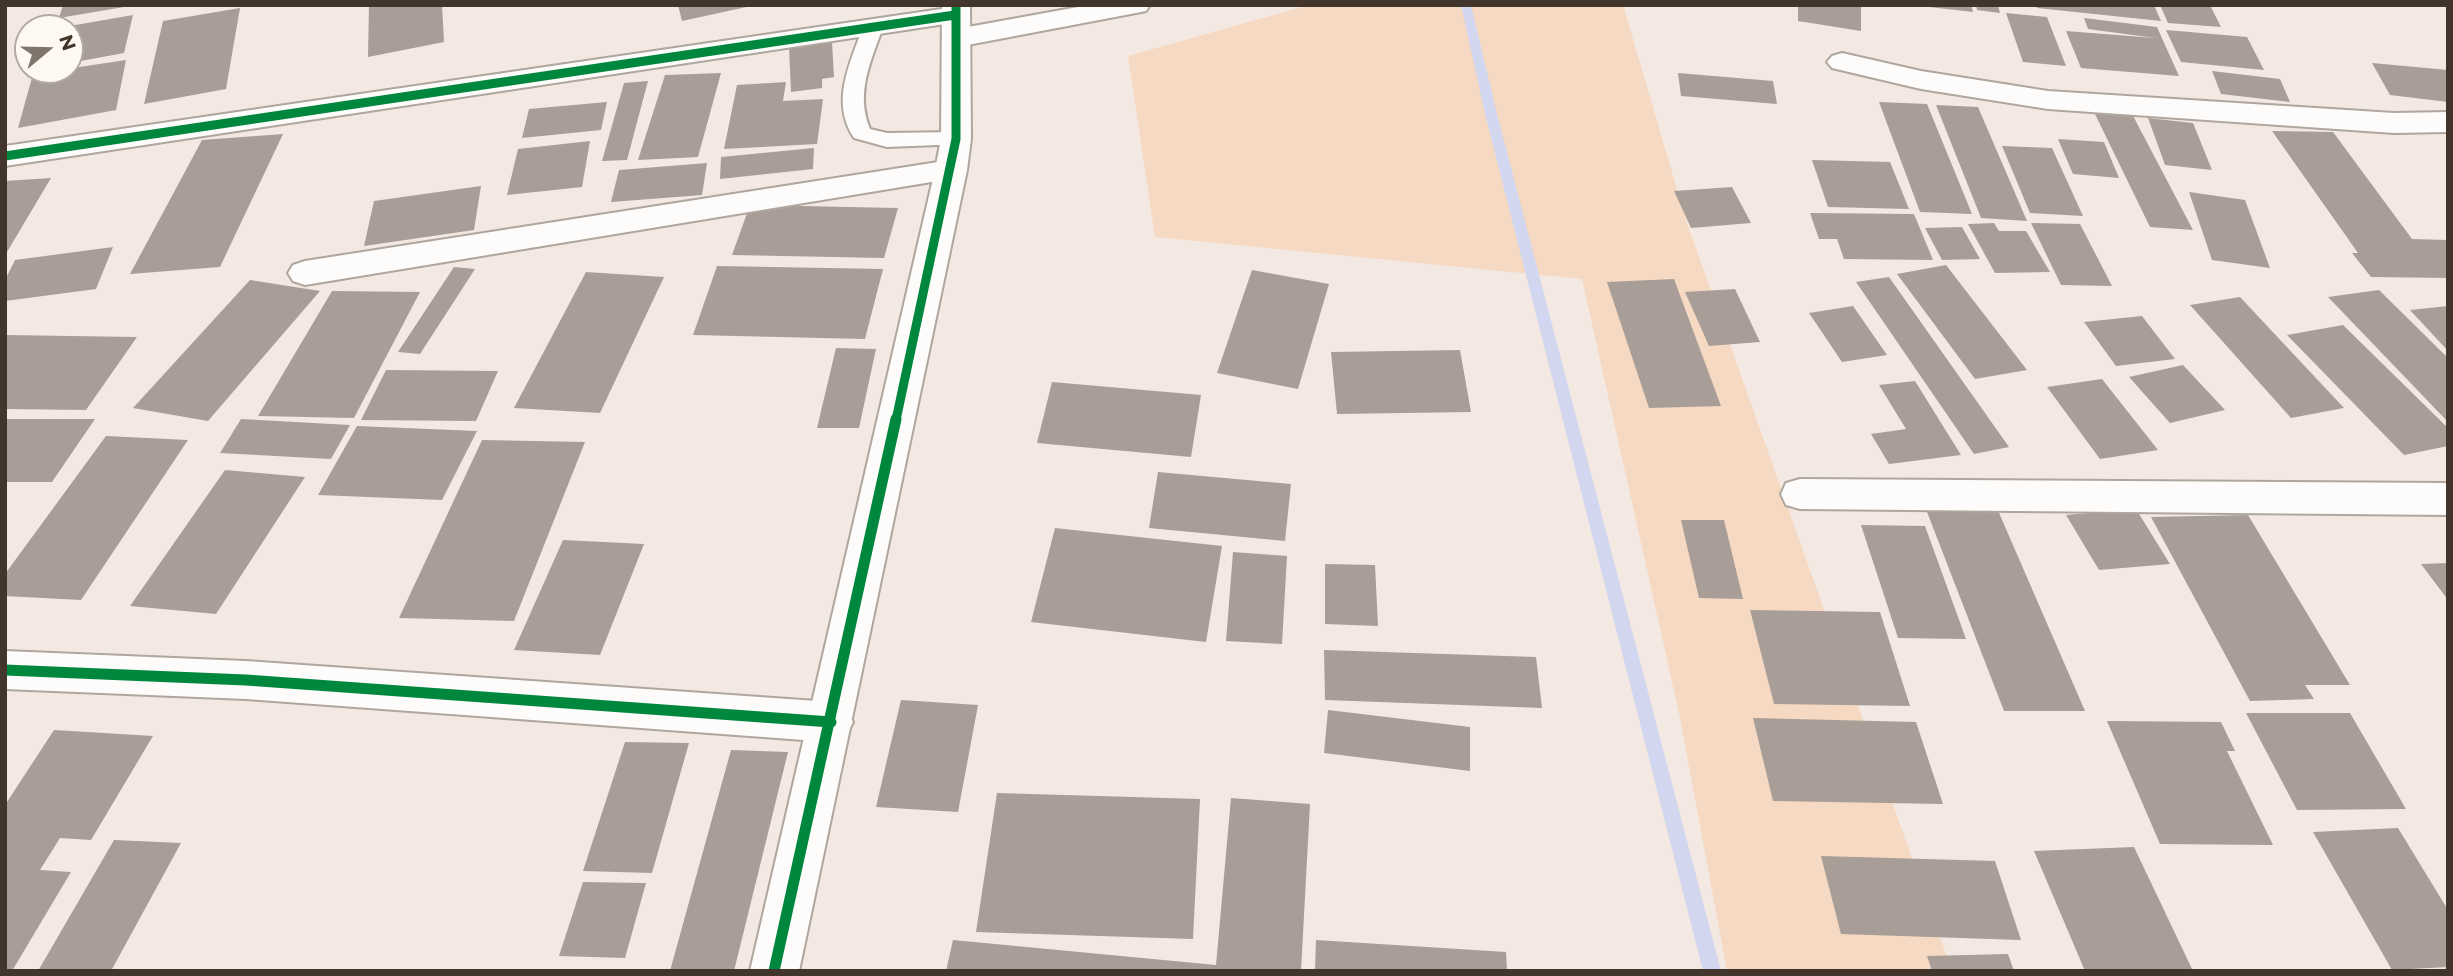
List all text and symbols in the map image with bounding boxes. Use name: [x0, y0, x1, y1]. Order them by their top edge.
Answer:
north arrow: [14, 14, 84, 84]
text: N: [54, 32, 81, 54]

